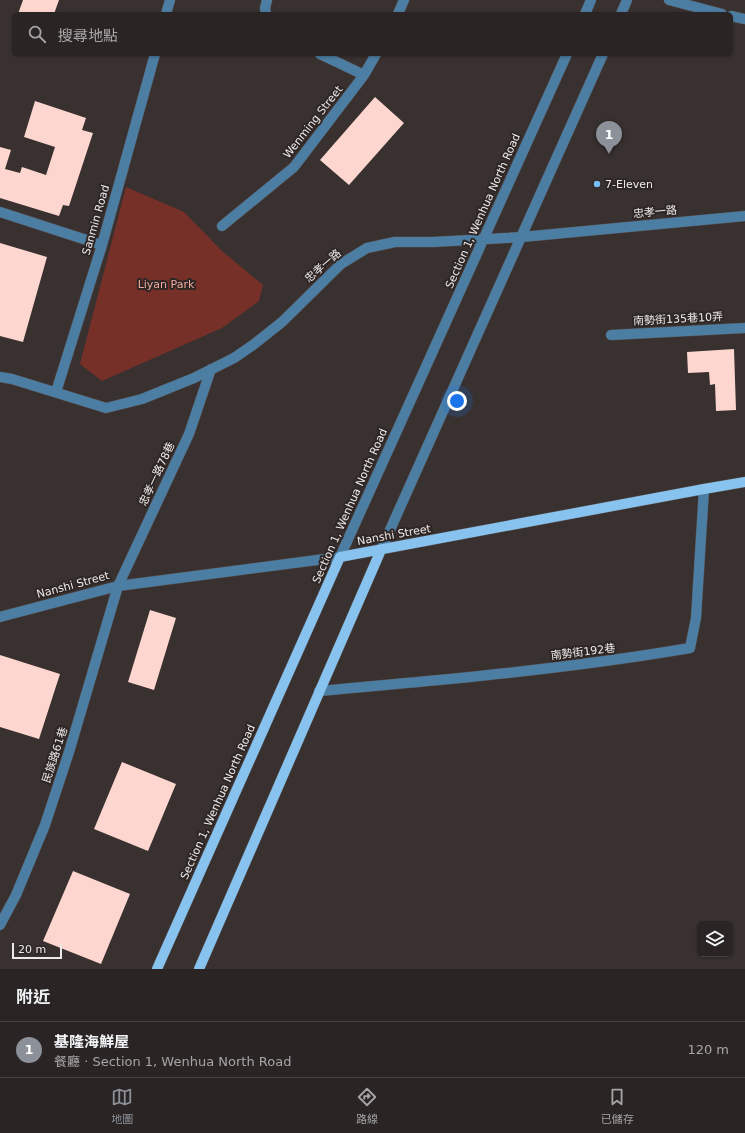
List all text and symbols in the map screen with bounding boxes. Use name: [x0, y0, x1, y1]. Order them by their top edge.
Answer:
search box: [12, 12, 733, 56]
icon: search: [26, 23, 48, 45]
text: 搜尋地點: [58, 27, 118, 45]
street label: Wenming Street: [281, 83, 346, 161]
pin: 1: [596, 121, 622, 154]
street label: Section 1, Wenhua North Road: [443, 131, 523, 291]
place label: 7-Eleven: [605, 178, 653, 191]
marker: 7-Eleven: [592, 179, 602, 189]
street label: Sanmin Road: [80, 183, 112, 257]
street label: 忠孝一路: [633, 204, 677, 220]
street label: 忠孝一路: [302, 247, 344, 285]
park label: Liyan Park: [138, 278, 195, 291]
street label: 南勢街135巷10弄: [633, 310, 723, 328]
your location: [447, 391, 467, 411]
street label: Section 1, Wenhua North Road: [310, 426, 390, 586]
street label: 忠孝一路78巷: [137, 440, 177, 508]
street label: Nanshi Street: [356, 522, 433, 548]
street label: Nanshi Street: [35, 569, 111, 601]
street label: 南勢街192巷: [550, 642, 616, 662]
street label: Section 1, Wenhua North Road: [178, 722, 258, 882]
street label: 民族路61巷: [40, 725, 70, 785]
map controls: [697, 921, 733, 957]
button: layers: [697, 921, 733, 957]
scale bar: [12, 941, 62, 960]
text: 20 m: [18, 943, 46, 956]
text: 附近: [16, 987, 50, 1007]
text: 基隆海鮮屋: [54, 1033, 129, 1051]
text: 1: [24, 1042, 34, 1057]
text: 120 m: [687, 1042, 729, 1057]
text: 餐廳 · Section 1, Wenhua North Road: [54, 1054, 291, 1069]
tab: 地圖: [111, 1086, 133, 1126]
tab: 路線: [356, 1086, 378, 1126]
tab: 已儲存: [601, 1086, 634, 1126]

